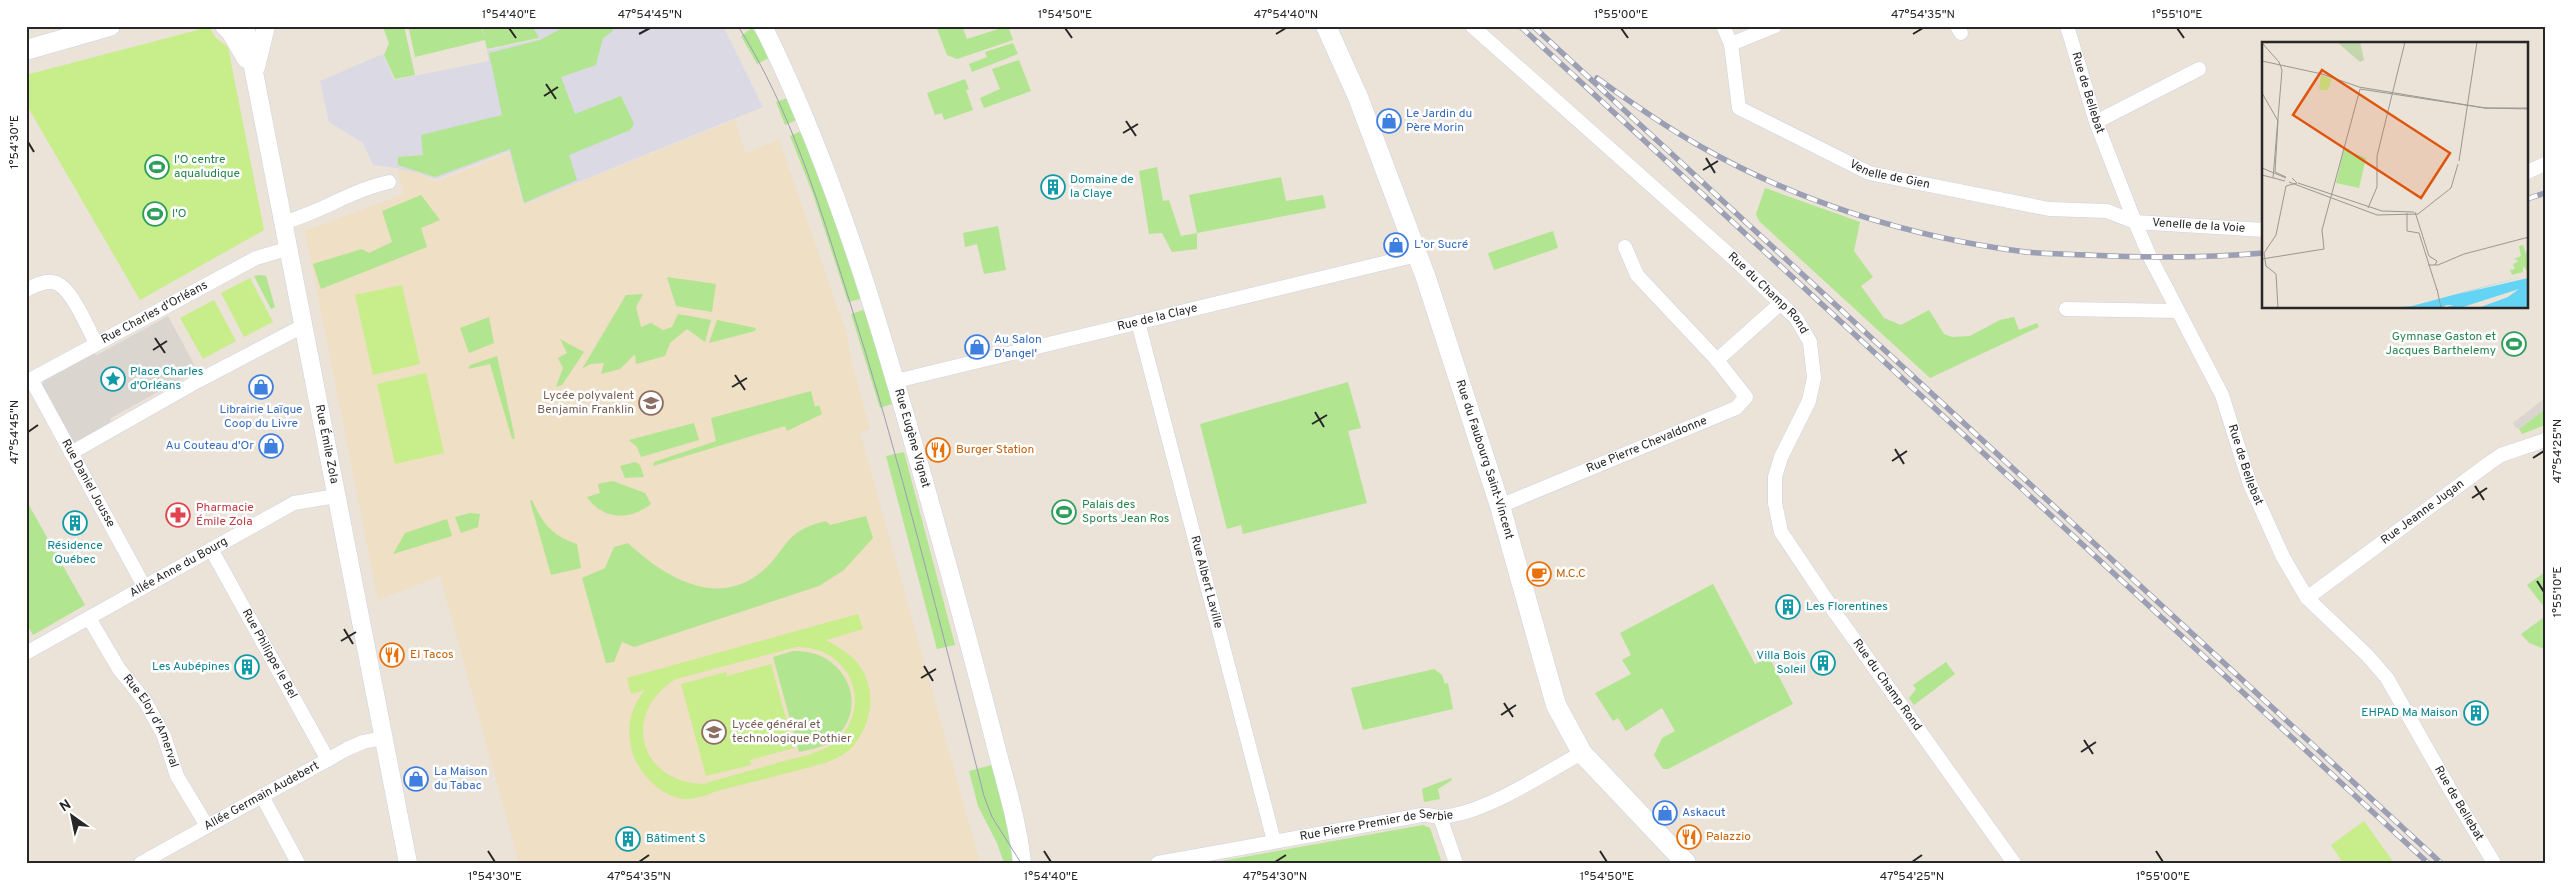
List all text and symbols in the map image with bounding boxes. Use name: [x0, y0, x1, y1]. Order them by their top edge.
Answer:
text: 1°54'40"E: [482, 7, 536, 23]
text: 47°54'45"N: [618, 7, 682, 23]
text: 1°54'50"E: [1038, 7, 1092, 23]
text: 47°54'40"N: [1254, 7, 1318, 23]
text: 1°55'00"E: [1594, 7, 1648, 23]
text: 47°54'35"N: [1891, 7, 1955, 23]
text: 1°55'10"E: [2151, 7, 2203, 23]
inset map: [2262, 42, 2528, 309]
street label: Rue de Bellebat: [2067, 50, 2108, 136]
place label: Le Jardin du Père Morin: [1406, 106, 1472, 136]
shop icon: Le Jardin du Père Morin: [1376, 108, 1402, 134]
text: 1°54'30"E: [7, 115, 23, 169]
place label: l'O centre aqualudique: [174, 152, 240, 182]
sports icon: l'O centre aqualudique: [144, 154, 170, 180]
street label: Venelle de Gien: [1847, 156, 1931, 193]
place label: Domaine de la Claye: [1070, 172, 1134, 202]
building icon: Domaine de la Claye: [1040, 174, 1066, 200]
sports icon: l'O: [142, 201, 168, 227]
place label: l'O: [172, 206, 186, 222]
street label: Venelle de la Voie: [2152, 215, 2246, 237]
shop icon: L'or Sucré: [1383, 232, 1409, 258]
place label: L'or Sucré: [1414, 237, 1468, 253]
street label: Rue du Champ Rond: [1724, 249, 1812, 337]
street label: Rue Charles d'Orléans: [98, 278, 211, 348]
street label: Rue de la Claye: [1116, 300, 1199, 335]
place label: Gymnase Gaston et Jacques Barthelemy: [2385, 329, 2496, 359]
sports icon: Gymnase Gaston et Jacques Barthelemy: [2501, 331, 2527, 357]
place label: Au Salon D'angel': [994, 332, 1042, 362]
shop icon: Au Salon D'angel': [964, 334, 990, 360]
place label: Place Charles d'Orléans: [130, 364, 203, 394]
place icon: Place Charles d'Orléans: [100, 366, 126, 392]
shop icon: Librairie Laïque Coop du Livre: [248, 374, 274, 400]
street label: Rue du Faubourg Saint-Vincent: [1452, 378, 1517, 541]
street label: Rue Eugène Vignat: [890, 387, 934, 490]
place label: Lycée polyvalent Benjamin Franklin: [537, 388, 634, 418]
school or university icon: Lycée polyvalent Benjamin Franklin: [638, 390, 664, 416]
text: 47°54'45"N: [7, 400, 23, 464]
place label: Librairie Laïque Coop du Livre: [219, 402, 303, 432]
street label: Rue Émile Zola: [311, 403, 342, 485]
street label: Rue Pierre Chevaldonne: [1584, 413, 1710, 477]
text: 47°54'25"N: [2550, 419, 2566, 483]
street label: Rue de Bellebat: [2224, 422, 2267, 508]
shop icon: Au Couteau d'Or: [258, 433, 284, 459]
street label: Rue Daniel Jousse: [57, 437, 119, 530]
restaurant icon: Burger Station: [925, 437, 951, 463]
place label: Au Couteau d'Or: [166, 438, 254, 454]
place label: Burger Station: [956, 442, 1034, 458]
street label: Rue Jeanne Jugan: [2378, 476, 2468, 548]
place label: Palais des Sports Jean Ros: [1082, 497, 1169, 527]
sports icon: Palais des Sports Jean Ros: [1051, 499, 1077, 525]
place label: Pharmacie Émile Zola: [196, 500, 254, 530]
pharmacy icon: Pharmacie Émile Zola: [165, 502, 191, 528]
building icon: Résidence Québec: [62, 510, 88, 536]
street label: Allée Anne du Bourg: [127, 534, 231, 601]
street label: Rue Albert Laville: [1186, 534, 1226, 630]
place label: Résidence Québec: [47, 538, 103, 568]
cafe icon: M.C.C: [1526, 561, 1552, 587]
place label: M.C.C: [1556, 566, 1586, 582]
text: 1°55'10"E: [2550, 566, 2566, 618]
building icon: Les Florentines: [1775, 594, 1801, 620]
place label: Les Florentines: [1806, 599, 1888, 615]
street label: Rue Philippe le Bel: [238, 606, 301, 702]
street label: Rue du Champ Rond: [1849, 636, 1925, 734]
restaurant icon: El Tacos: [379, 642, 405, 668]
place label: El Tacos: [410, 647, 454, 663]
place label: Villa Bois Soleil: [1756, 648, 1806, 678]
building icon: Villa Bois Soleil: [1810, 650, 1836, 676]
building icon: Les Aubépines: [234, 654, 260, 680]
place label: Les Aubépines: [152, 659, 230, 675]
street label: Rue Eloy d'Amerval: [119, 671, 182, 770]
building icon: EHPAD Ma Maison: [2463, 700, 2489, 726]
place label: EHPAD Ma Maison: [2361, 705, 2458, 721]
place label: Lycée général et technologique Pothier: [732, 717, 852, 747]
school or university icon: Lycée général et technologique Pothier: [701, 719, 727, 745]
street label: Allée Germain Audebert: [201, 758, 322, 834]
street label: Rue de Bellebat: [2430, 763, 2487, 844]
place label: La Maison du Tabac: [434, 764, 487, 794]
shop icon: La Maison du Tabac: [403, 766, 429, 792]
north arrow: [48, 792, 98, 842]
text: N: [57, 796, 75, 816]
shop icon: Askacut: [1652, 800, 1678, 826]
place label: Askacut: [1682, 805, 1725, 821]
street label: Rue Pierre Premier de Serbie: [1298, 807, 1455, 845]
restaurant icon: Palazzio: [1676, 824, 1702, 850]
building icon: Bâtiment S: [615, 826, 641, 852]
place label: Palazzio: [1706, 829, 1751, 845]
place label: Bâtiment S: [646, 831, 706, 847]
text: 1°54'30"E: [468, 869, 522, 885]
text: 47°54'35"N: [607, 869, 671, 885]
text: 1°54'40"E: [1024, 869, 1078, 885]
text: 47°54'30"N: [1243, 869, 1307, 885]
text: 1°54'50"E: [1580, 869, 1634, 885]
text: 47°54'25"N: [1880, 869, 1944, 885]
text: 1°55'00"E: [2136, 869, 2190, 885]

